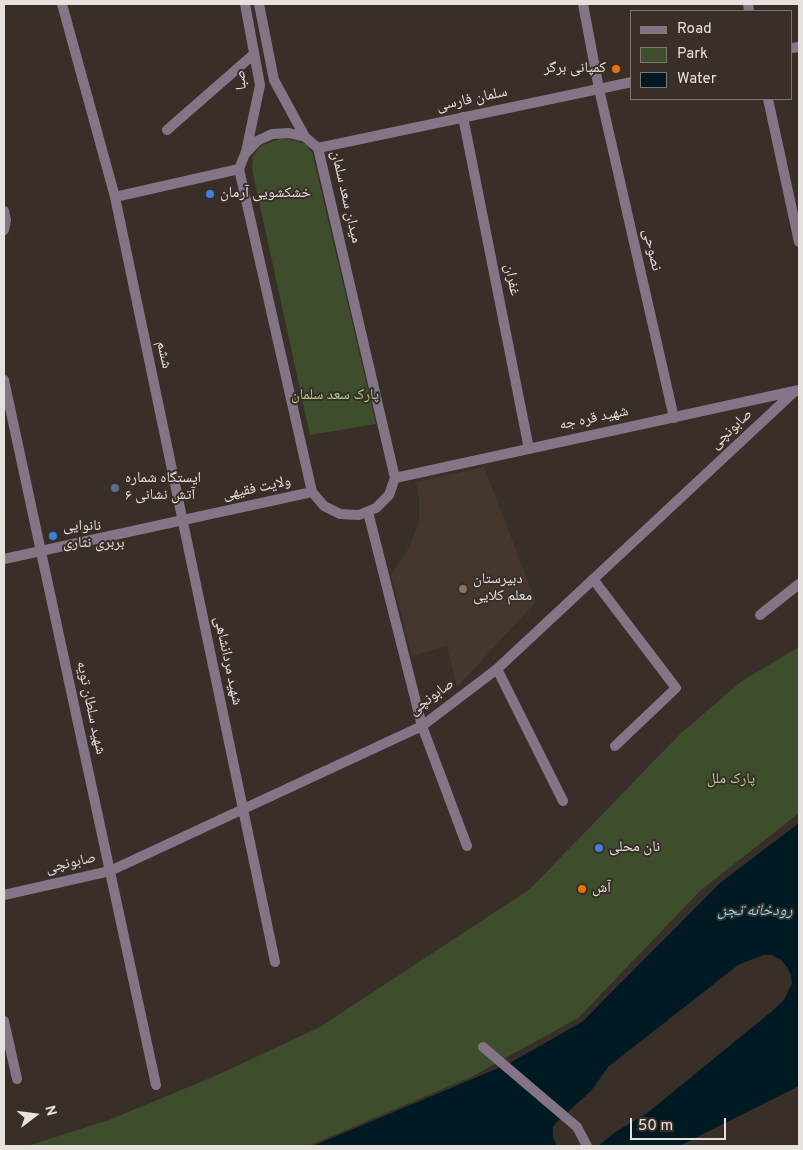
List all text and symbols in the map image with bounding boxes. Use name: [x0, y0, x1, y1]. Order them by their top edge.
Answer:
legend: [630, 10, 793, 100]
text: Road: [677, 20, 712, 39]
text: Park: [677, 45, 708, 64]
place label: کمپانی برگر: [544, 60, 606, 78]
marker: کمپانی برگر: [610, 63, 622, 75]
street label: صبا: [232, 69, 252, 91]
text: Water: [677, 70, 716, 89]
street label: سلمان فارسی: [435, 84, 509, 116]
street label: میدان سعد سلمان: [326, 149, 364, 245]
place label: خشکشویی آرمان: [220, 185, 311, 203]
marker: خشکشویی آرمان: [204, 188, 216, 200]
street label: نصوحی: [637, 227, 665, 273]
street label: غفران: [499, 263, 523, 297]
street label: ششم: [151, 340, 175, 370]
park label: پارک سعد سلمان: [291, 387, 379, 405]
street label: شهید قره جه: [558, 403, 630, 435]
street label: صابونچی: [707, 406, 757, 454]
place label: ایستگاه شماره ۶ آتش نشانی: [125, 470, 201, 505]
street label: ولایت فقیهی: [221, 473, 293, 505]
marker: ایستگاه شماره ۶ آتش نشانی: [109, 482, 121, 494]
place label: نانوایی بربری نثاری: [63, 518, 125, 553]
marker: نانوایی بربری نثاری: [47, 530, 59, 542]
place label: دبیرستان معلم کلایی: [473, 571, 532, 606]
marker: دبیرستان معلم کلایی: [457, 583, 469, 595]
street label: شهید مردانشاهی: [209, 615, 245, 707]
street label: شهید سلطان تویه: [71, 660, 109, 756]
street label: صابونچی: [406, 676, 458, 720]
park label: پارک ملل: [707, 771, 755, 789]
place label: نان محلی: [609, 839, 660, 857]
marker: نان محلی: [593, 842, 605, 854]
street label: صابونچی: [44, 849, 98, 879]
place label: آش: [592, 880, 611, 898]
marker: آش: [576, 883, 588, 895]
water label: رودخانه تجن: [717, 902, 793, 922]
north arrow: [10, 1090, 60, 1140]
text: N: [40, 1104, 59, 1118]
scale bar: [633, 1108, 729, 1140]
text: 50 m: [638, 1117, 673, 1136]

